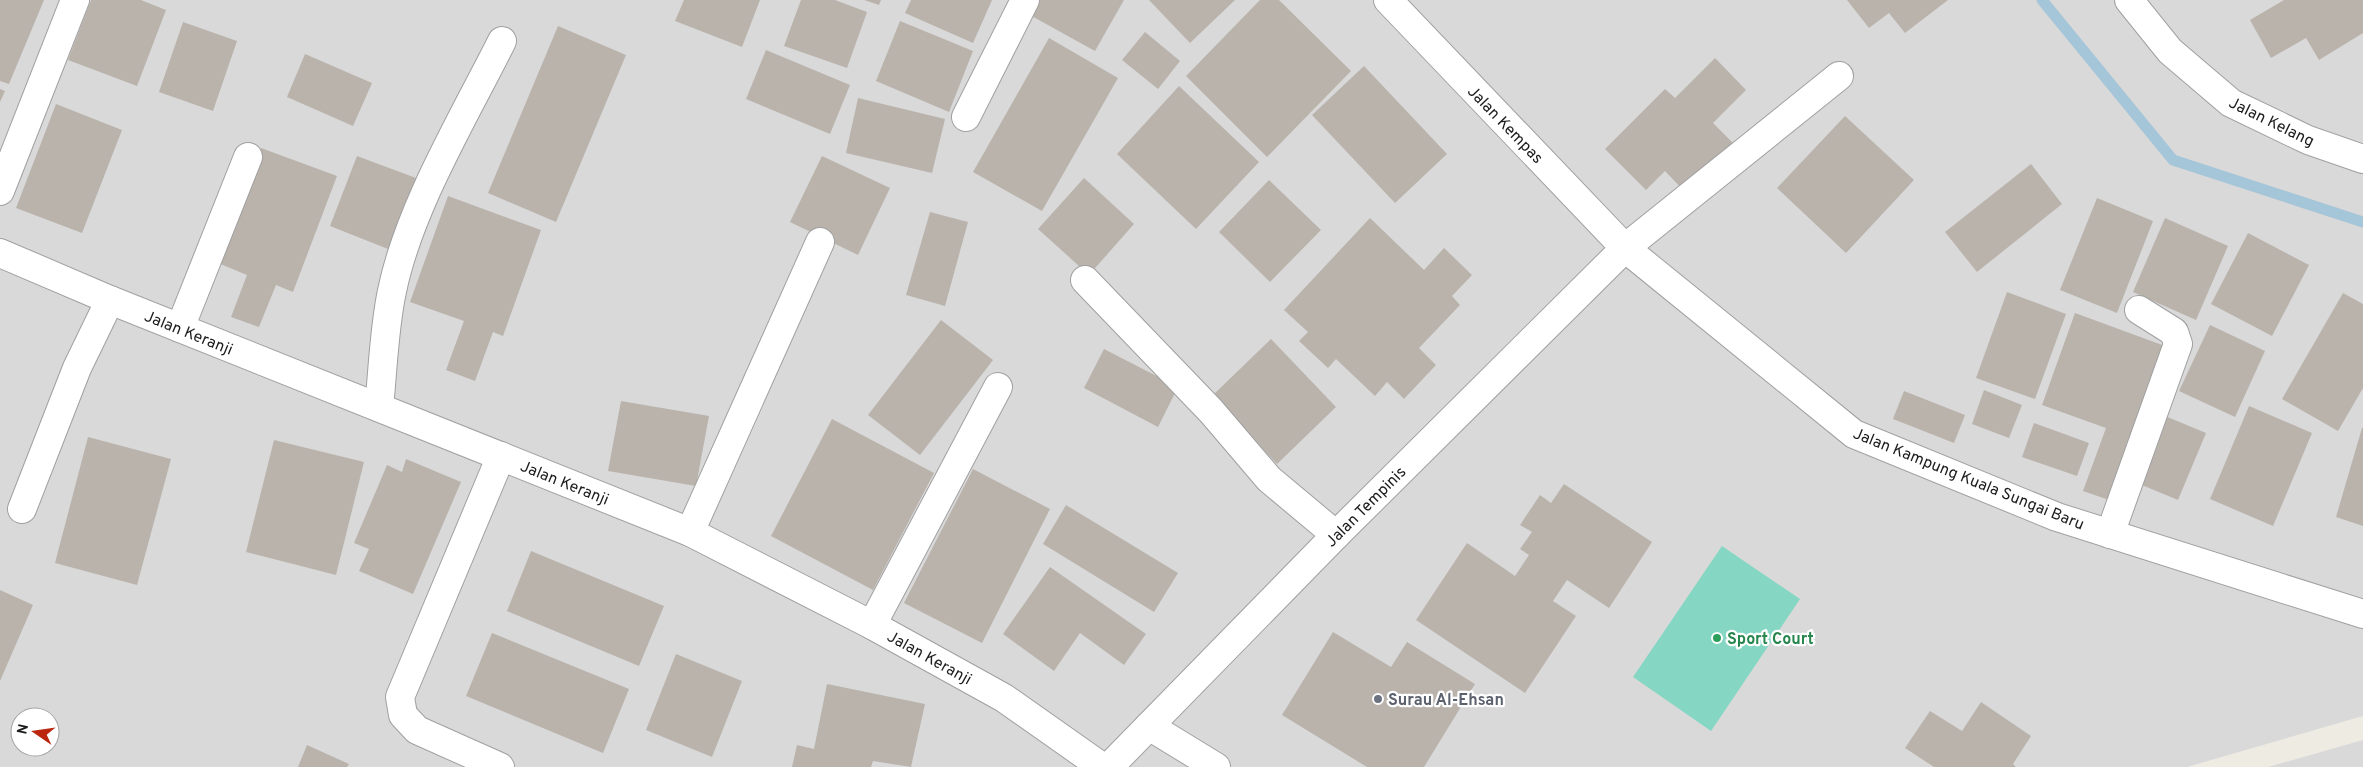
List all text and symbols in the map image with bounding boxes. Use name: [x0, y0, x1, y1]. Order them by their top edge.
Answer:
street label: Jalan Kempas: [1462, 82, 1547, 169]
street label: Jalan Kelang: [2225, 94, 2317, 152]
street label: Jalan Keranji: [141, 307, 235, 361]
street label: Jalan Kampung Kuala Sungai Baru: [1850, 424, 2087, 536]
street label: Jalan Keranji: [517, 457, 611, 511]
street label: Jalan Tempinis: [1322, 463, 1411, 552]
street label: Jalan Keranji: [883, 627, 975, 690]
place label: Sport Court: [1727, 630, 1814, 650]
marker: Sport Court: [1711, 632, 1723, 644]
place label: Surau Al-Ehsan: [1388, 691, 1504, 711]
marker: Surau Al-Ehsan: [1372, 693, 1384, 705]
north arrow: [10, 707, 60, 757]
text: N: [14, 723, 33, 736]

